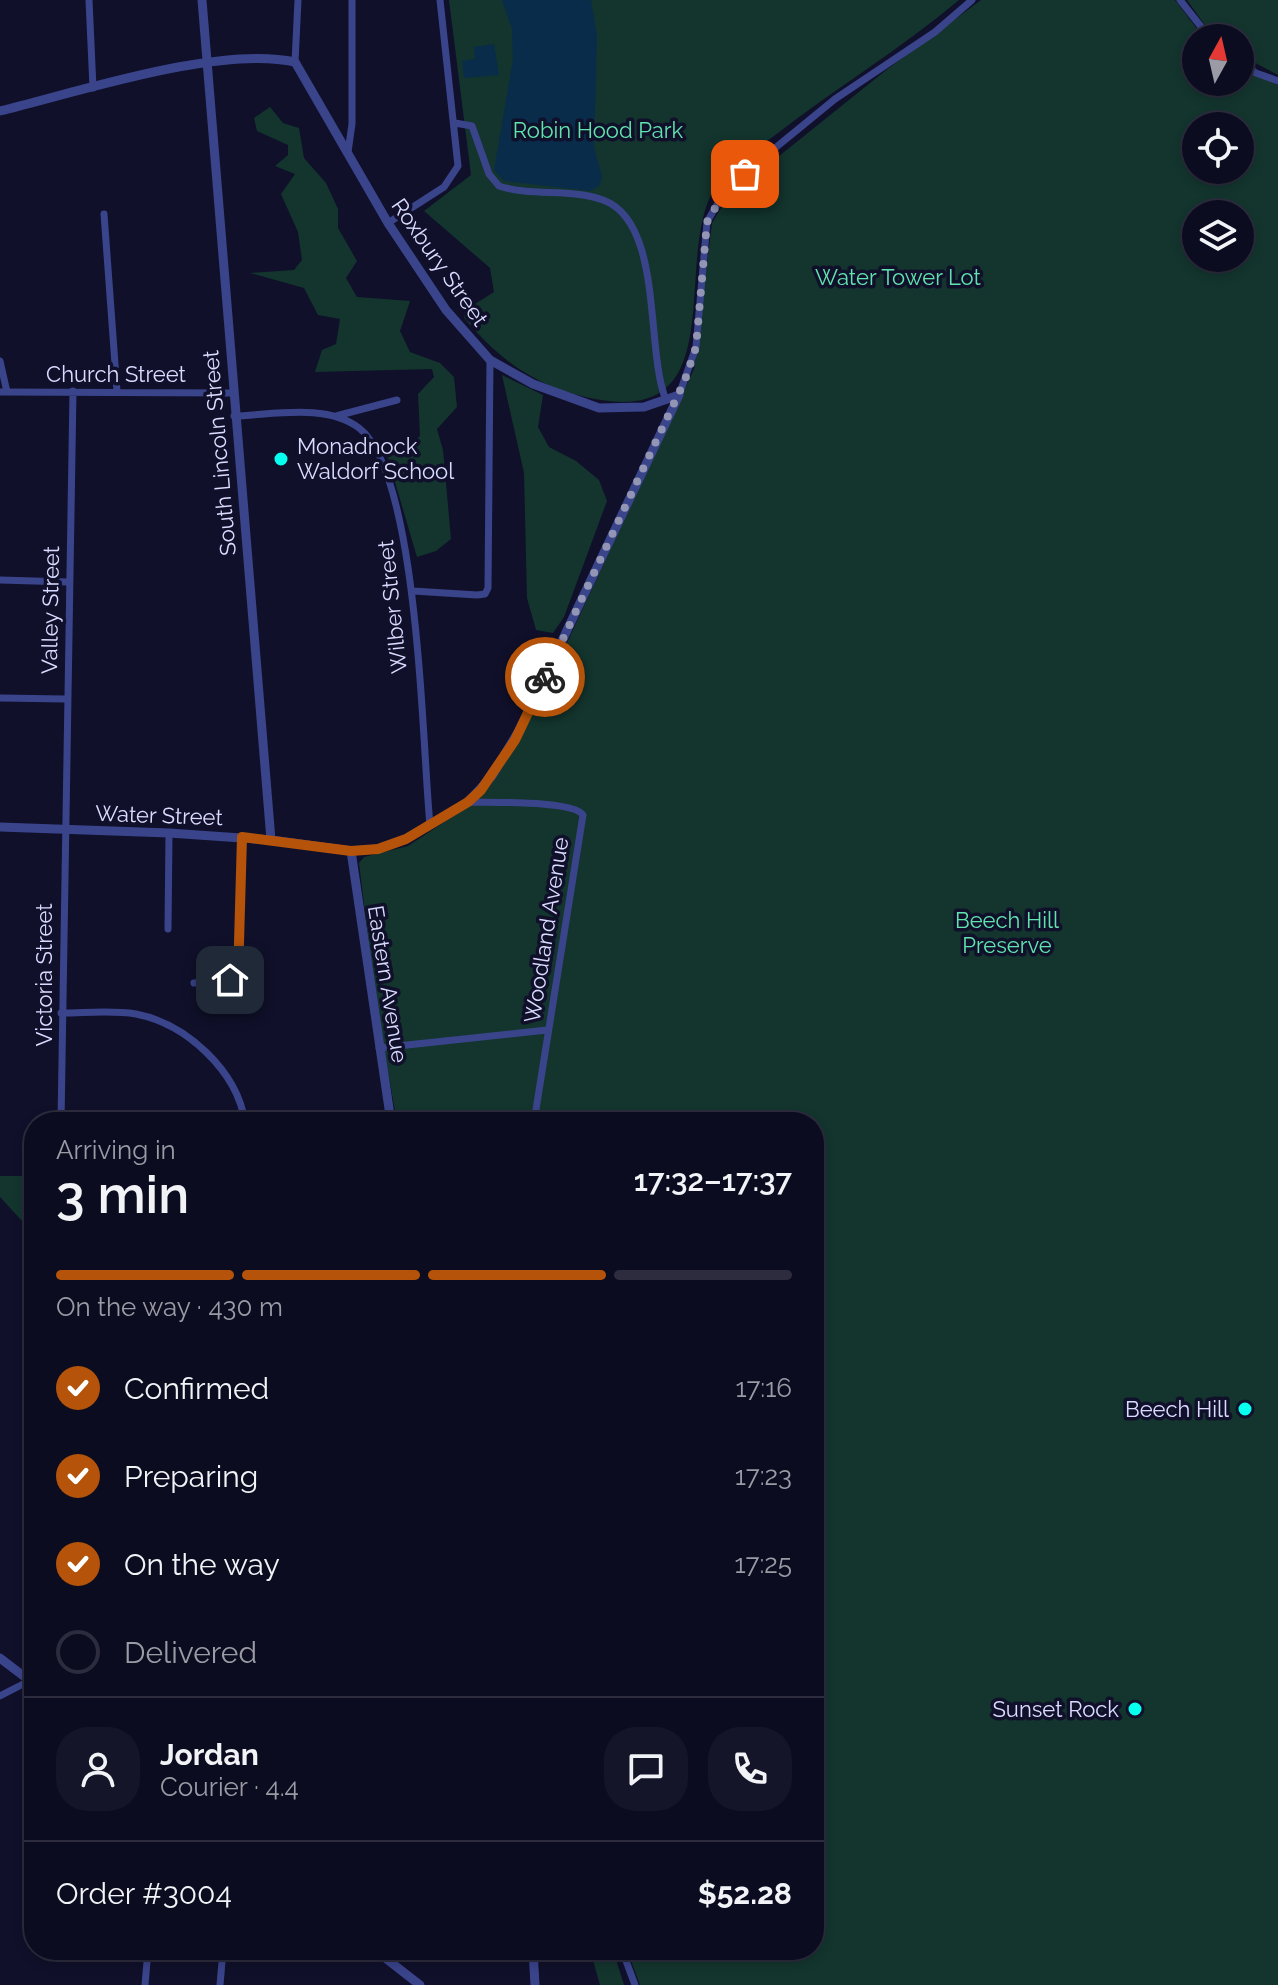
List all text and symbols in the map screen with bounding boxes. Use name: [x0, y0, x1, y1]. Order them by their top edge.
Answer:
north arrow: [1182, 24, 1254, 96]
map controls: [1182, 24, 1254, 272]
button: locate: [1182, 112, 1254, 184]
park label: Robin Hood Park: [513, 117, 684, 143]
pin: [711, 140, 779, 208]
icon: bag: [723, 152, 767, 196]
street label: Roxbury Street: [386, 193, 494, 331]
button: layers: [1182, 200, 1254, 272]
park label: Water Tower Lot: [815, 264, 981, 290]
street label: South Lincoln Street: [197, 349, 241, 557]
street label: Church Street: [46, 361, 187, 387]
place label: Monadnock Waldorf School: [297, 433, 454, 484]
marker: Monadnock Waldorf School: [272, 450, 290, 468]
street label: Wilber Street: [372, 538, 412, 675]
street label: Valley Street: [36, 545, 64, 674]
courier: [505, 637, 585, 717]
icon: bike: [523, 655, 567, 699]
street label: Water Street: [95, 800, 224, 830]
street label: Woodland Avenue: [518, 835, 574, 1025]
street label: Victoria Street: [31, 903, 57, 1047]
street label: Eastern Avenue: [363, 904, 413, 1064]
park label: Beech Hill Preserve: [955, 907, 1059, 958]
pin: [196, 946, 264, 1014]
icon: home: [208, 958, 252, 1002]
text: Arriving in: [56, 1135, 176, 1165]
text: 17:32–17:37: [634, 1163, 792, 1198]
text: 3 min: [56, 1164, 189, 1225]
text: On the way · 430 m: [56, 1292, 283, 1322]
icon: check: [56, 1366, 100, 1410]
text: Confirmed: [124, 1371, 269, 1406]
text: 17:16: [735, 1373, 792, 1403]
place label: Beech Hill: [1125, 1396, 1229, 1422]
marker: Beech Hill: [1236, 1400, 1254, 1418]
icon: check: [56, 1454, 100, 1498]
text: Preparing: [124, 1459, 258, 1494]
text: 17:23: [735, 1461, 792, 1491]
icon: check: [56, 1542, 100, 1586]
text: On the way: [124, 1547, 280, 1582]
text: 17:25: [734, 1549, 792, 1579]
text: Delivered: [124, 1635, 257, 1670]
place label: Sunset Rock: [993, 1696, 1119, 1722]
marker: Sunset Rock: [1126, 1700, 1144, 1718]
button: person: [56, 1727, 140, 1811]
button: chat: [604, 1727, 688, 1811]
button: phone: [708, 1727, 792, 1811]
text: Jordan: [160, 1737, 259, 1772]
text: Courier · 4.4: [160, 1772, 299, 1802]
text: Order #3004: [56, 1876, 232, 1911]
text: $52.28: [698, 1876, 792, 1911]

